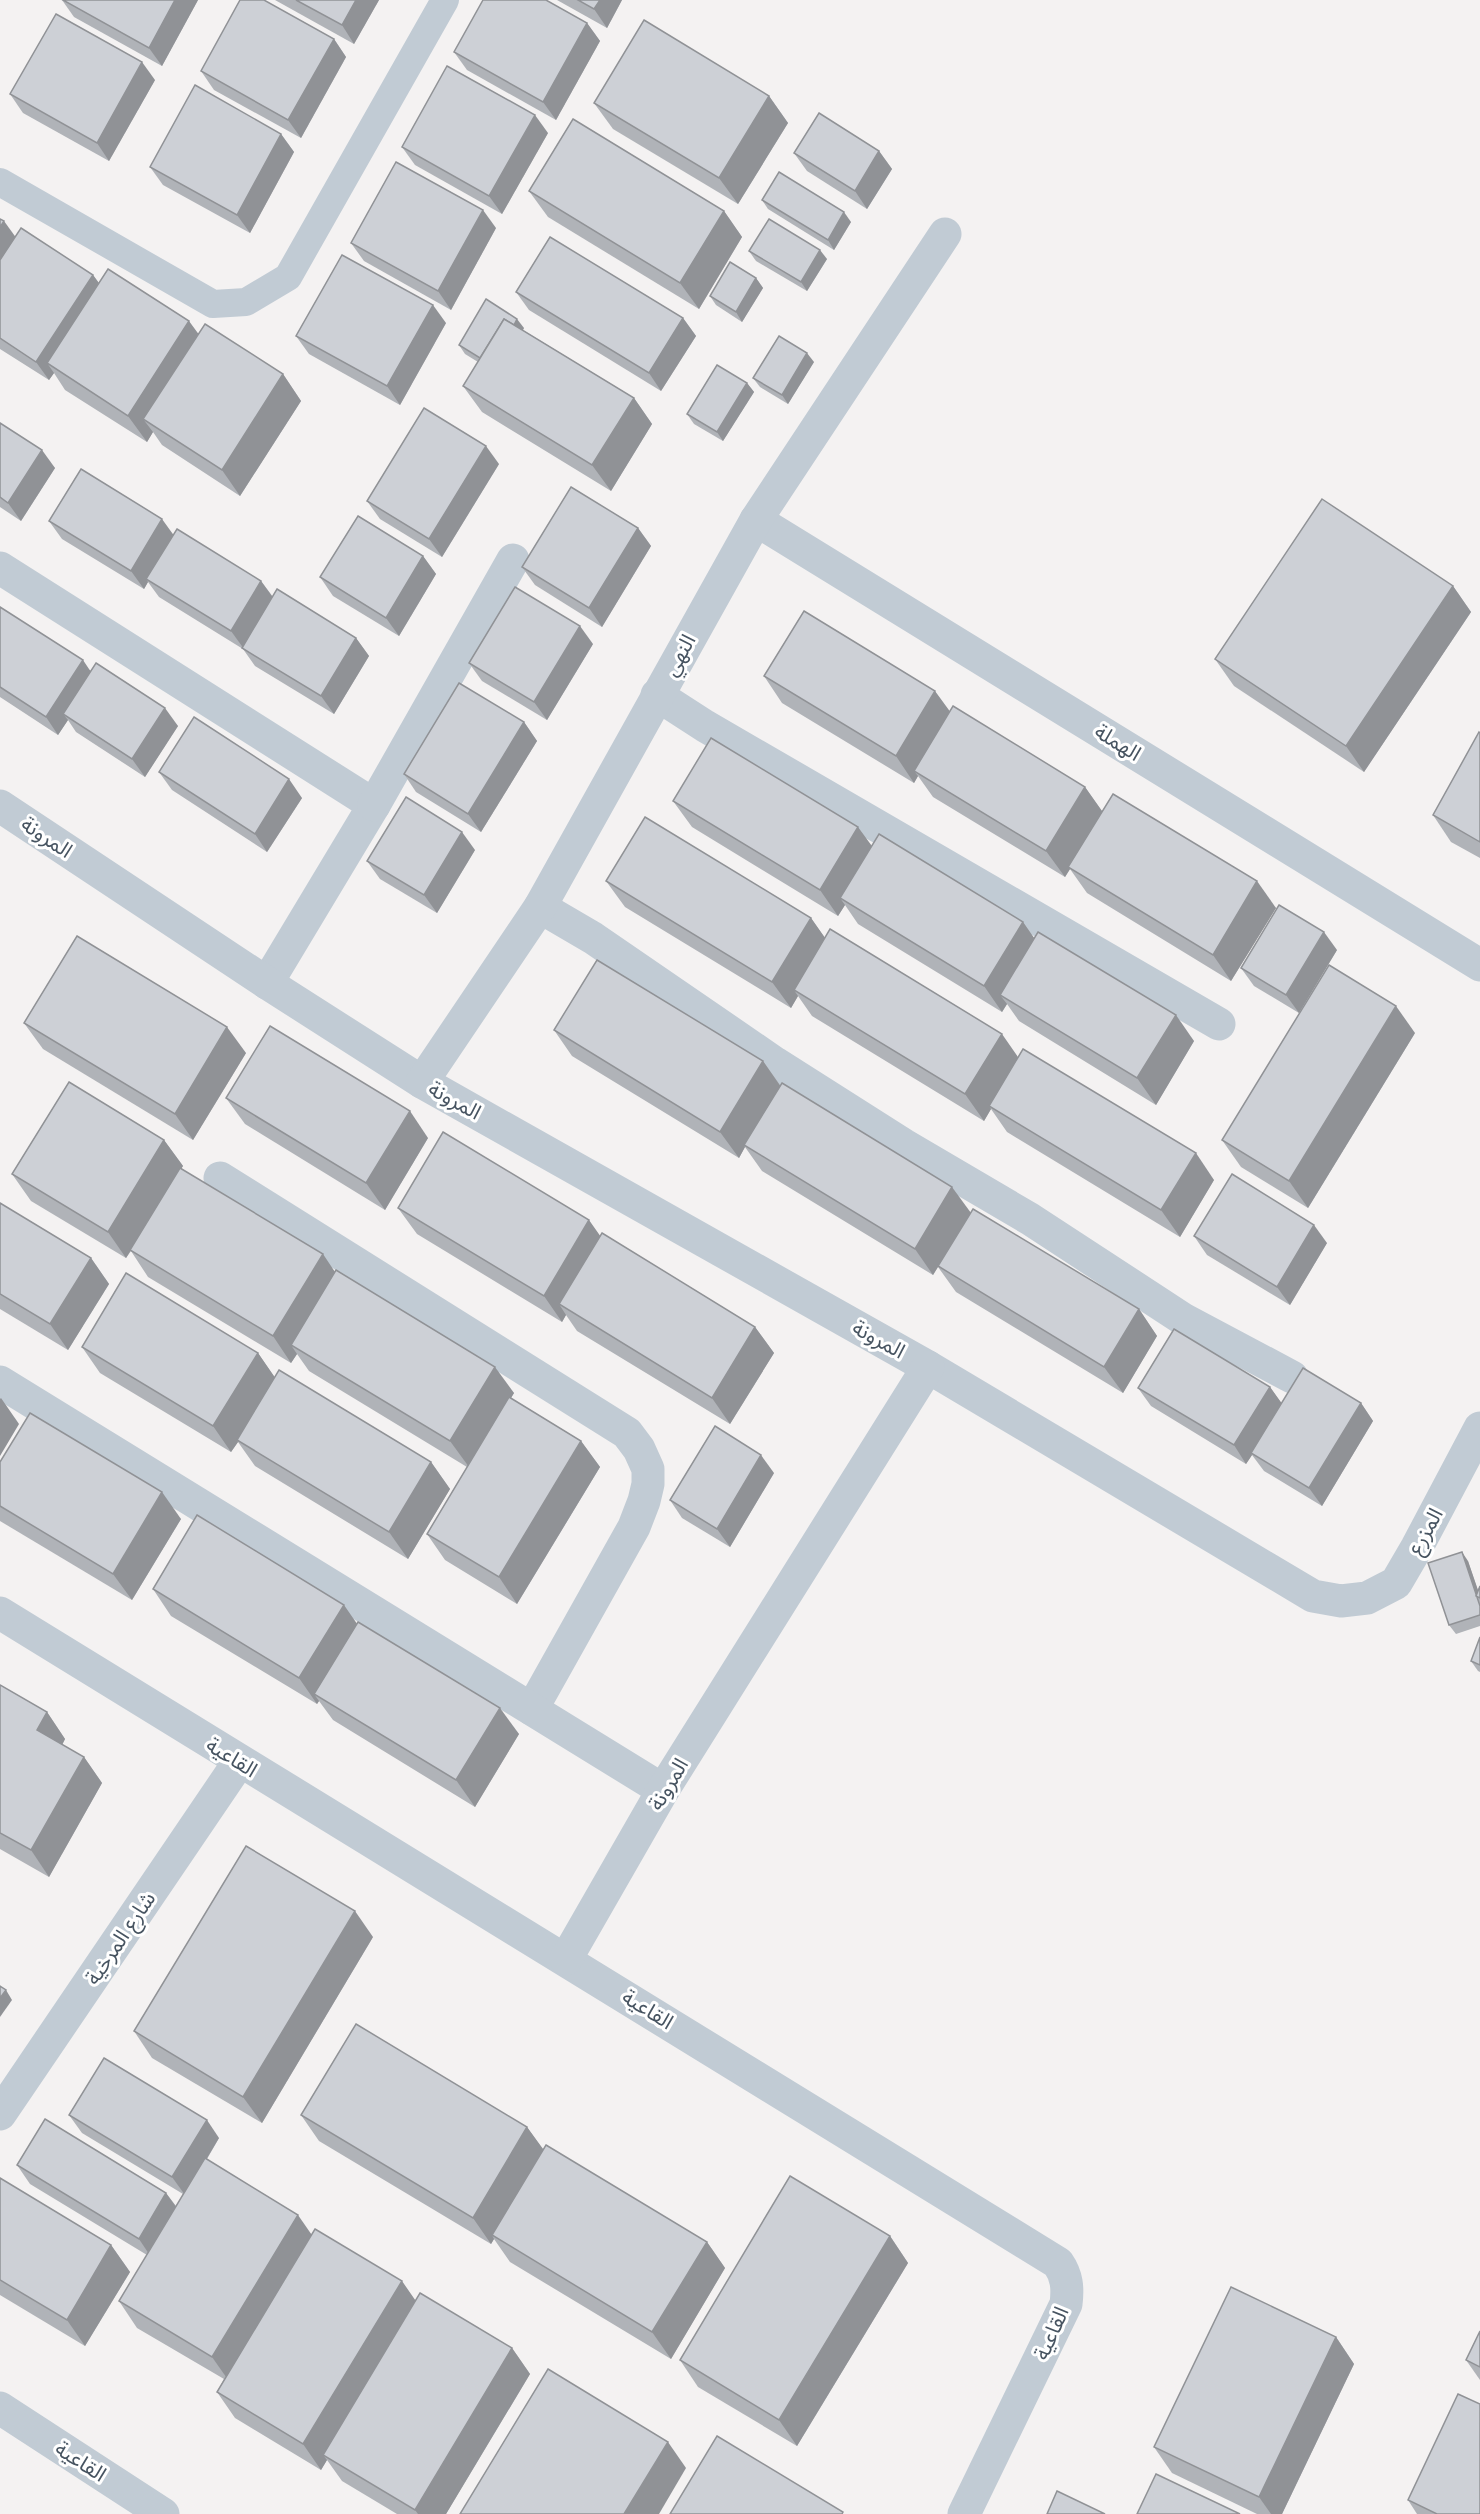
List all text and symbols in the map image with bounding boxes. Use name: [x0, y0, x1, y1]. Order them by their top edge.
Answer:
street label: النهي: [656, 629, 704, 682]
street label: الهملة: [1089, 717, 1147, 767]
street label: المرونة: [16, 809, 78, 865]
street label: المرونة: [423, 1074, 487, 1126]
street label: المرونة: [847, 1313, 911, 1365]
street label: المزرع: [1400, 1502, 1451, 1560]
street label: القاعية: [201, 1730, 263, 1784]
street label: المرونة: [641, 1752, 695, 1816]
street label: شارع المرخية: [78, 1886, 163, 1991]
street label: القاعية: [617, 1982, 679, 2036]
street label: القاعية: [1026, 2302, 1076, 2364]
street label: القاعية: [50, 2434, 112, 2488]

